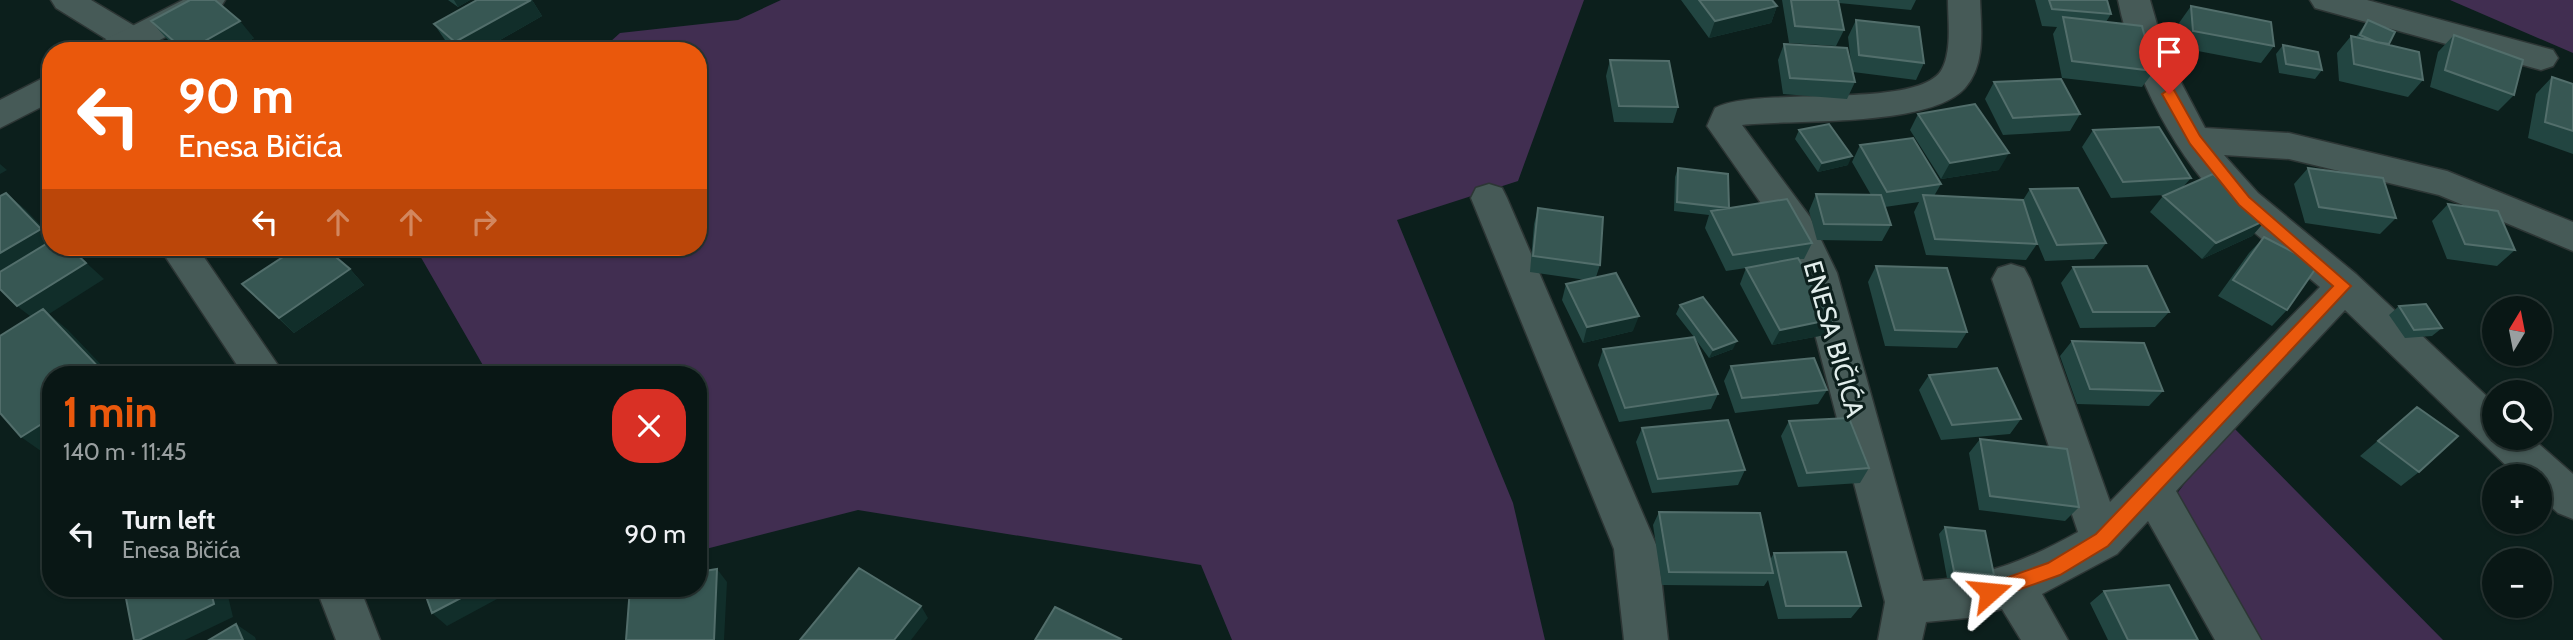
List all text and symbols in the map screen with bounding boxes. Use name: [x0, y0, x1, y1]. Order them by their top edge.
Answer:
pin: [2139, 22, 2199, 94]
icon: arrive: [2150, 33, 2188, 71]
text: 90 m: [178, 66, 294, 125]
icon: left: [63, 70, 154, 161]
text: Enesa Bičića: [178, 126, 342, 165]
icon: left: [246, 203, 284, 241]
icon: ahead: [319, 203, 357, 241]
icon: ahead: [392, 203, 430, 241]
icon: right: [465, 203, 503, 241]
street label: ENESA BIČIĆA: [1796, 257, 1872, 421]
north arrow: [2482, 296, 2552, 366]
map controls: [2482, 296, 2552, 618]
button: search: [2482, 380, 2552, 450]
text: 1 min: [63, 386, 158, 438]
button: close: [612, 389, 686, 463]
text: 140 m · 11:45: [63, 438, 187, 466]
button: +: [2482, 464, 2552, 534]
text: Turn left: [122, 504, 215, 536]
icon: left: [63, 515, 101, 553]
text: 90 m: [624, 518, 686, 550]
text: Enesa Bičića: [122, 536, 240, 564]
button: −: [2482, 548, 2552, 618]
position arrow: [1953, 555, 2027, 629]

